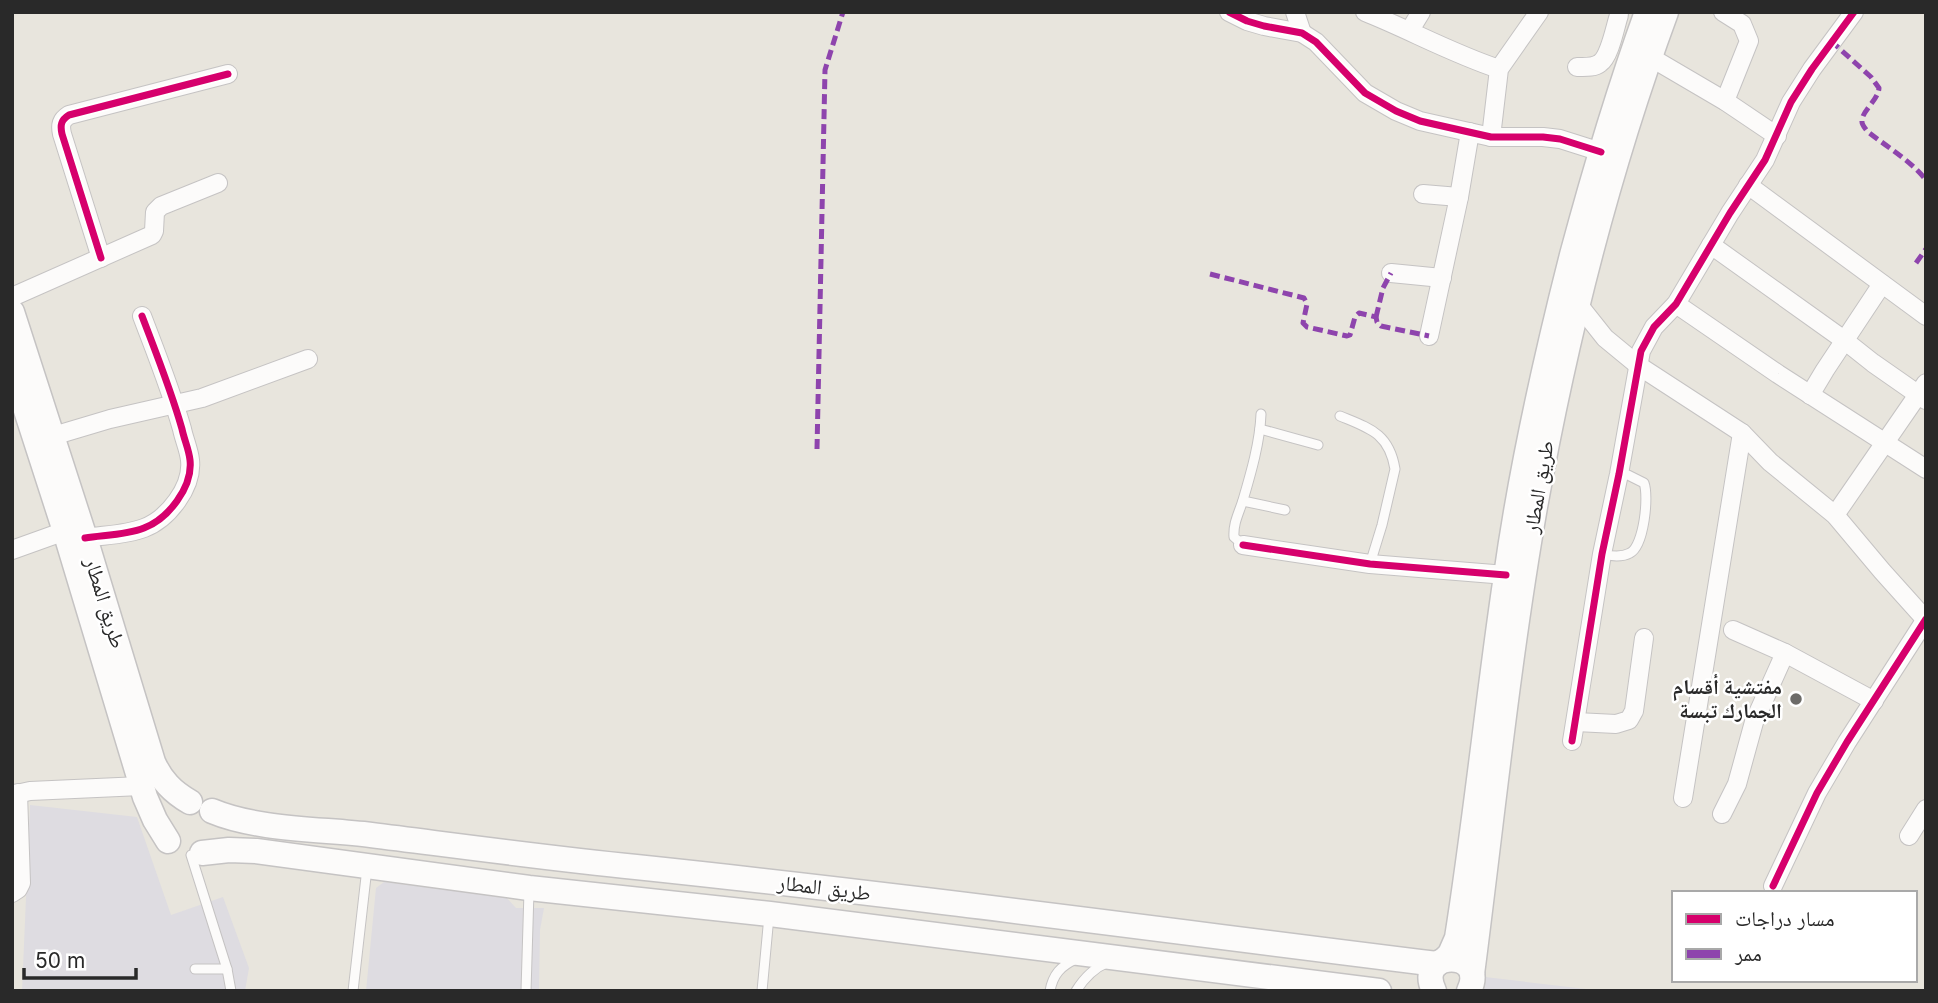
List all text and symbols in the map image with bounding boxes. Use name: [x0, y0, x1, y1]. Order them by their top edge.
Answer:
street label: طريق المطار: [1518, 439, 1560, 536]
street label: طريق المطار: [79, 553, 131, 652]
place label: مفتشية أقسام الجمارك تبسة: [1673, 673, 1782, 723]
marker: مفتشية أقسام الجمارك تبسة: [1788, 691, 1804, 707]
street label: طريق المطار: [775, 869, 872, 907]
legend: [1672, 891, 1917, 982]
text: مسار دراجات: [1735, 906, 1835, 931]
scale bar: [24, 936, 136, 980]
text: ممر: [1734, 941, 1762, 966]
text: 50 m: [35, 948, 85, 973]

